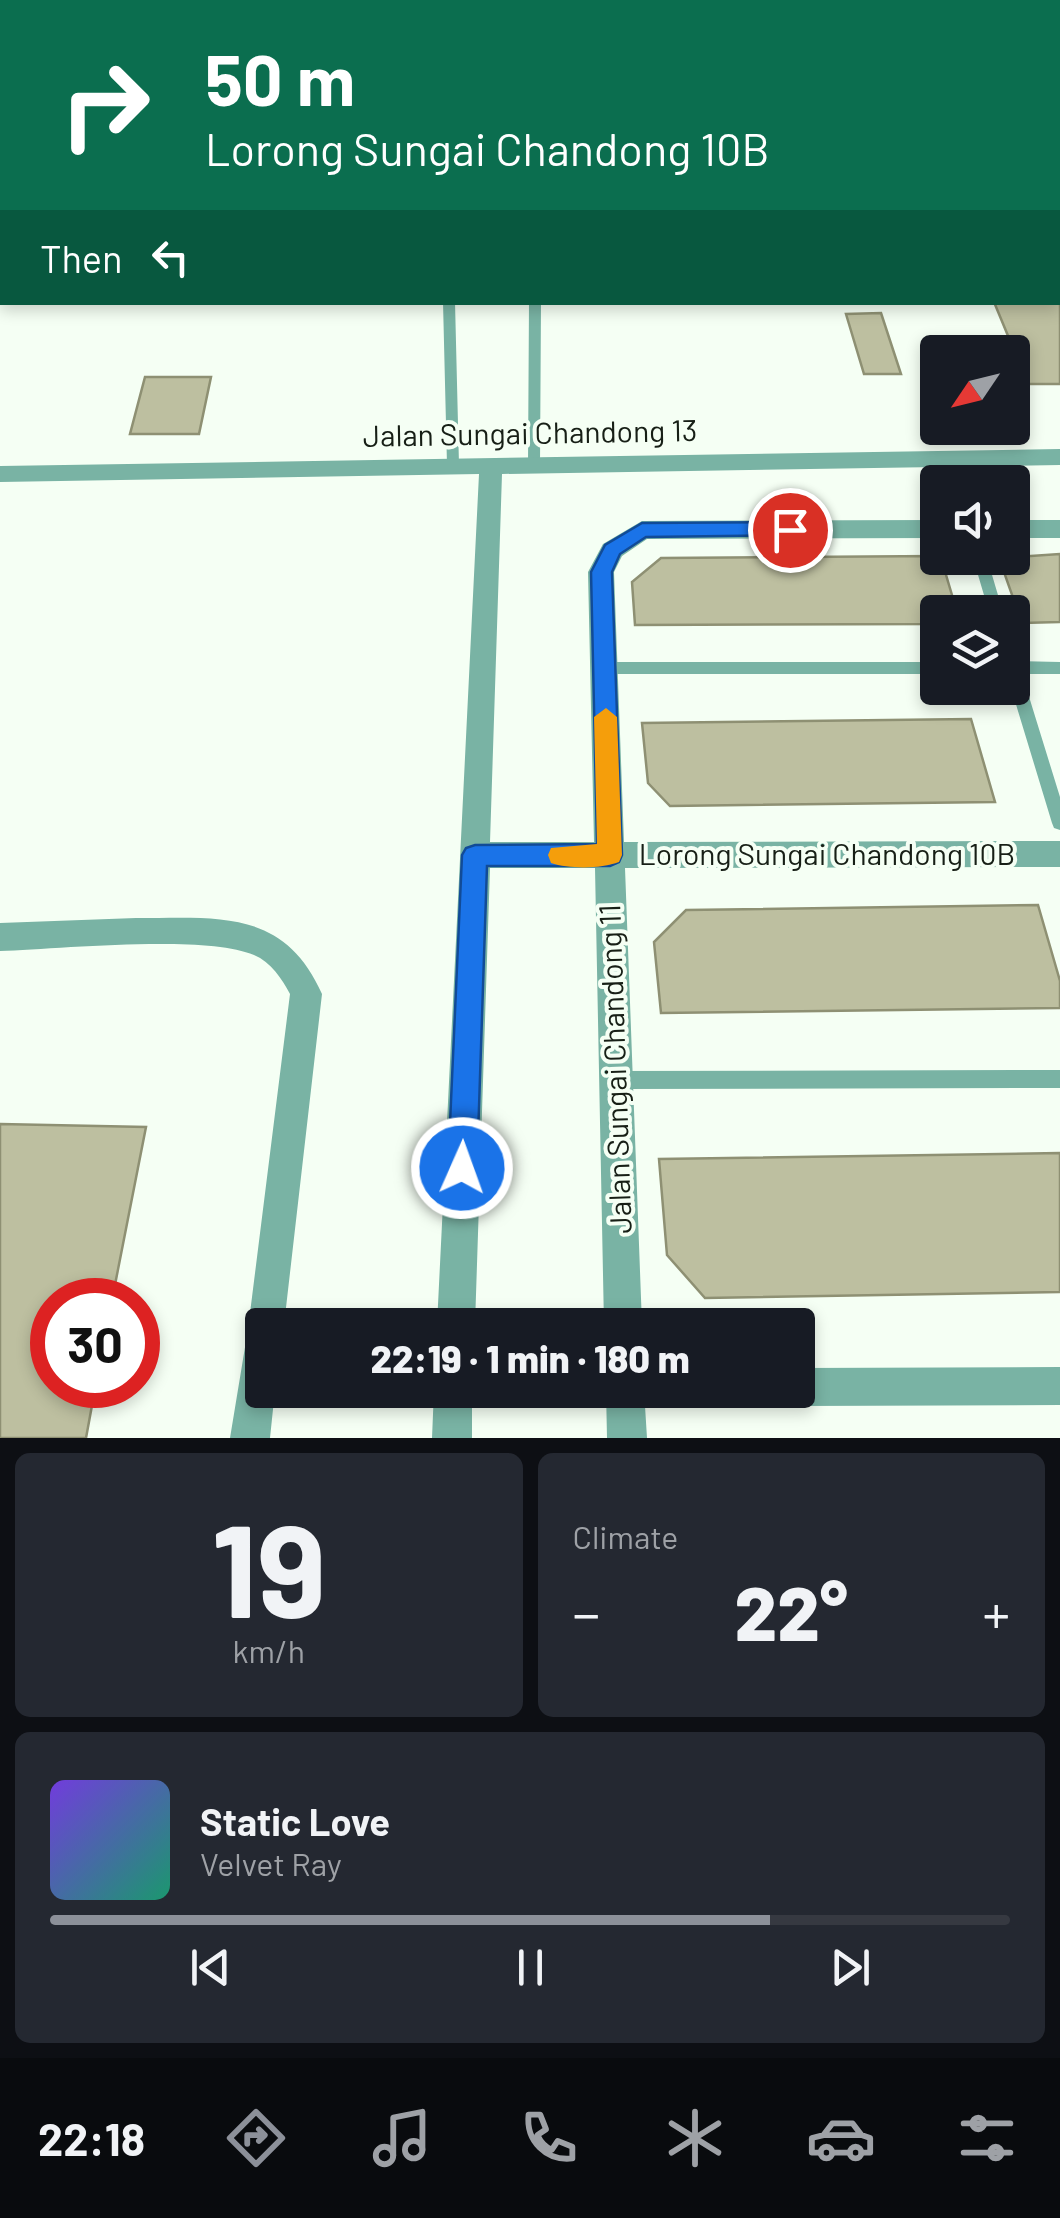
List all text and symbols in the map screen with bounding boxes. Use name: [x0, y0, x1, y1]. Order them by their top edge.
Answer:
text: 50 m: [205, 36, 355, 120]
icon: right: [40, 40, 170, 170]
text: Lorong Sungai Chandong 10B: [205, 121, 770, 175]
icon: left: [143, 230, 198, 285]
text: Then: [40, 235, 123, 281]
north arrow: [920, 335, 1030, 445]
map controls: [920, 335, 1030, 705]
street label: Jalan Sungai Chandong 13: [362, 411, 697, 453]
button: sound: [920, 465, 1030, 575]
pin: [748, 488, 833, 573]
icon: arrive: [763, 503, 818, 558]
button: layers: [920, 595, 1030, 705]
street label: Lorong Sungai Chandong 10B: [639, 835, 1015, 871]
street label: Jalan Sungai Chandong 11: [590, 904, 638, 1234]
position arrow: [410, 1116, 514, 1220]
speed limit sign: 30: [30, 1278, 160, 1408]
text: 22:19 · 1 min · 180 m: [370, 1335, 690, 1381]
text: 19: [211, 1488, 326, 1644]
text: Climate: [573, 1517, 678, 1555]
text: 22°: [735, 1566, 848, 1656]
text: −: [573, 1579, 600, 1645]
text: +: [982, 1579, 1010, 1645]
text: km/h: [233, 1631, 305, 1669]
text: Static Love: [200, 1798, 390, 1844]
text: Velvet Ray: [200, 1844, 342, 1882]
icon: previous: [183, 1940, 238, 1995]
icon: pause: [503, 1940, 558, 1995]
icon: next: [823, 1940, 878, 1995]
icon: directions: [221, 2103, 291, 2173]
icon: music: [367, 2103, 437, 2173]
icon: phone: [514, 2103, 584, 2173]
icon: climate: [660, 2103, 730, 2173]
icon: car: [806, 2103, 876, 2173]
icon: filters: [952, 2103, 1022, 2173]
text: 22:18: [38, 2111, 145, 2165]

